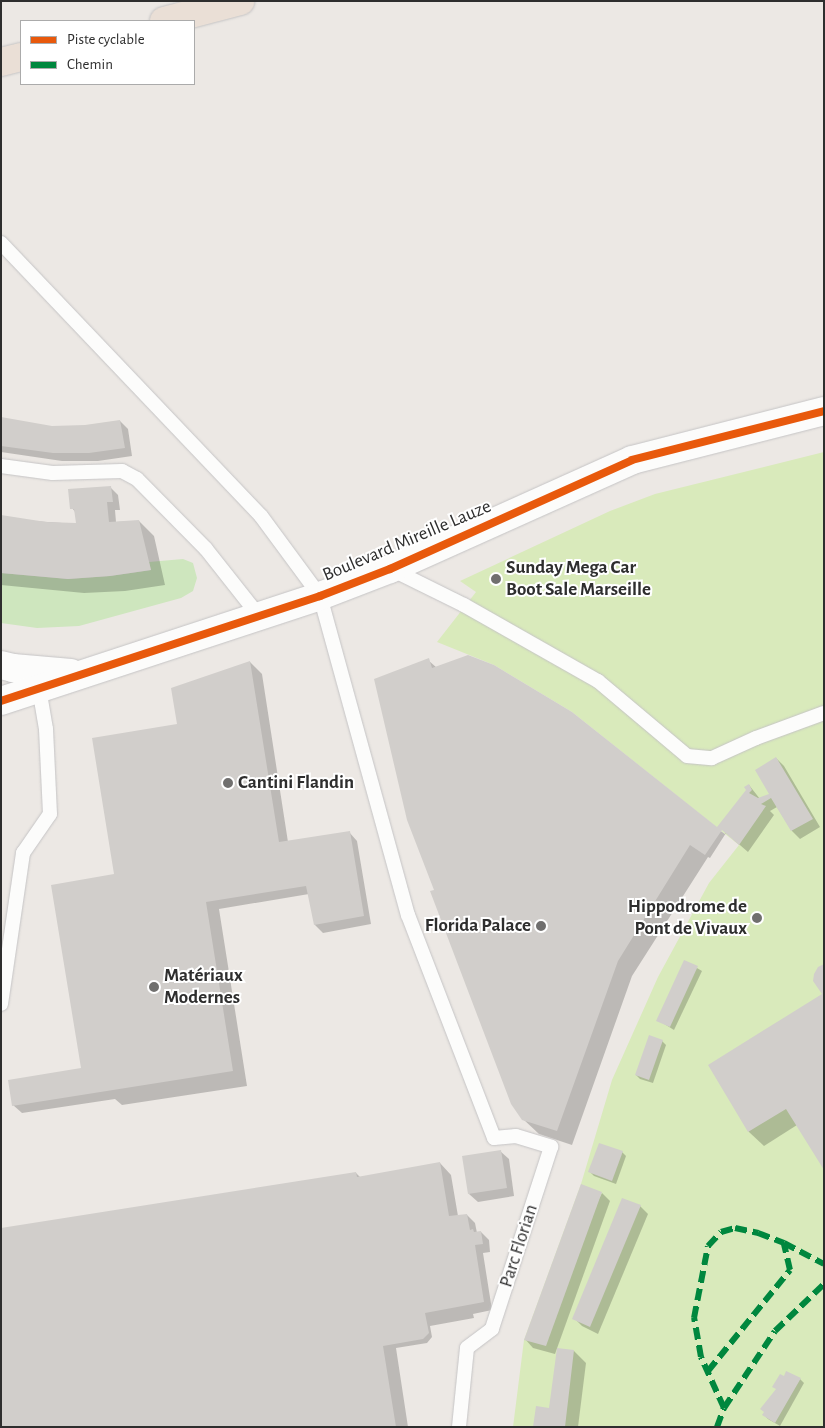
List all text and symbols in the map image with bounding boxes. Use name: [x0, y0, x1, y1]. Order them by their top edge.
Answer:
legend: [20, 20, 195, 85]
text: Piste cyclable: [67, 32, 145, 47]
text: Chemin: [67, 57, 113, 72]
street label: Boulevard Mireille Lauze: [319, 495, 495, 587]
place label: Sunday Mega Car Boot Sale Marseille: [506, 557, 651, 601]
marker: Sunday Mega Car Boot Sale Marseille: [490, 573, 502, 585]
place label: Cantini Flandin: [238, 772, 354, 794]
marker: Cantini Flandin: [222, 777, 234, 789]
place label: Hippodrome de Pont de Vivaux: [628, 896, 747, 940]
marker: Hippodrome de Pont de Vivaux: [751, 912, 763, 924]
place label: Florida Palace: [425, 915, 531, 937]
marker: Florida Palace: [535, 920, 547, 932]
place label: Matériaux Modernes: [164, 965, 243, 1009]
marker: Matériaux Modernes: [148, 981, 160, 993]
street label: Parc Florian: [495, 1202, 543, 1290]

